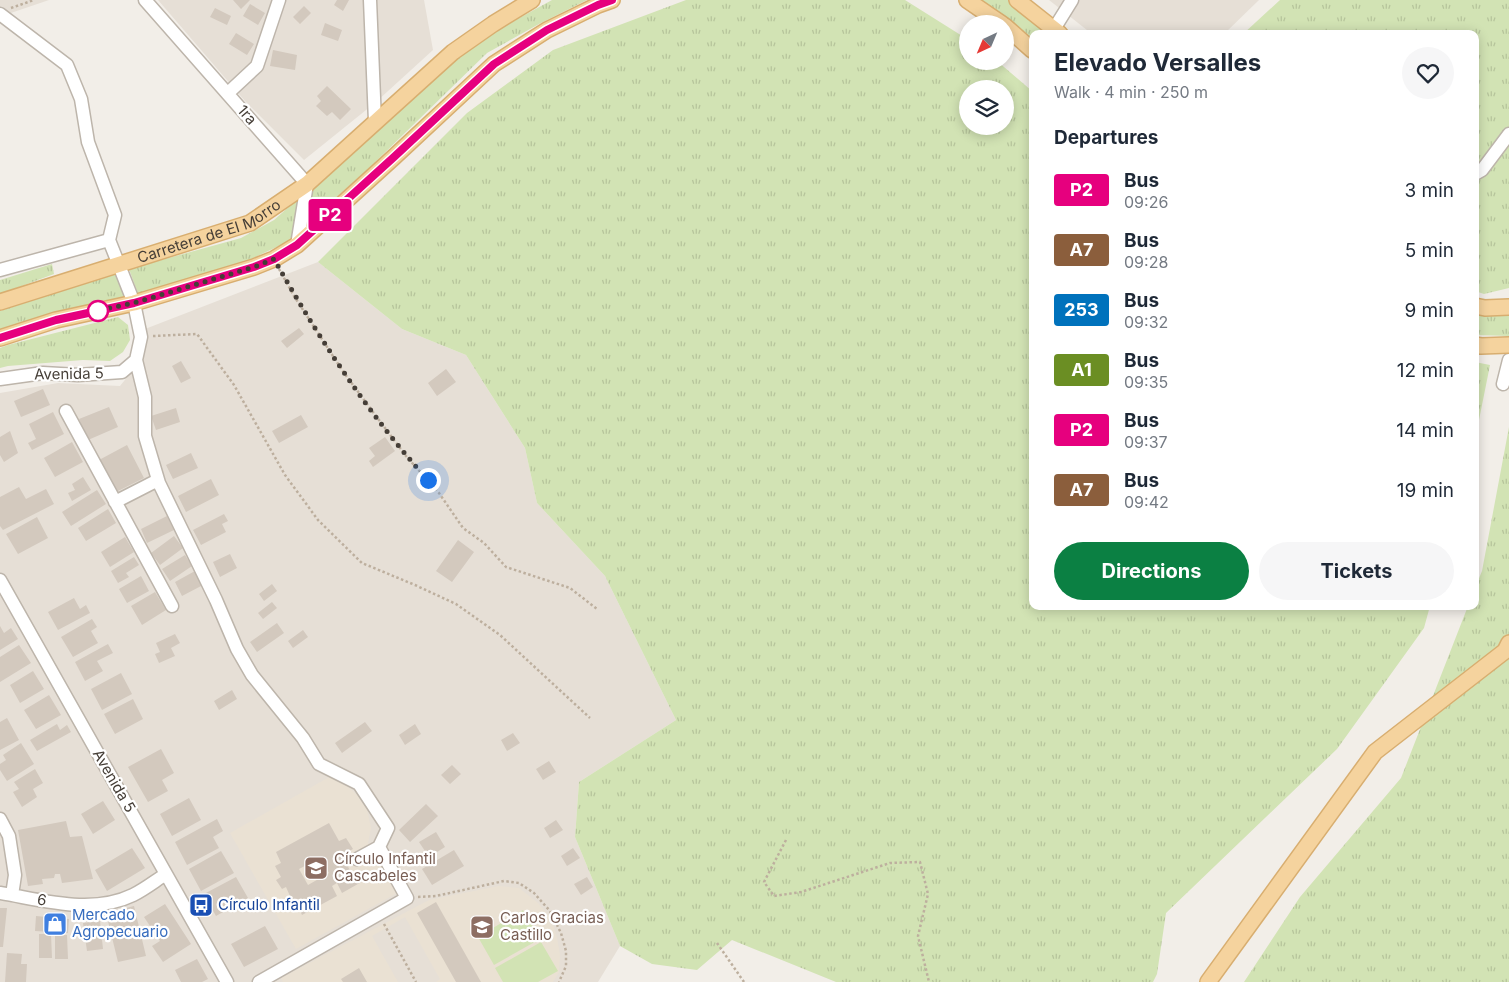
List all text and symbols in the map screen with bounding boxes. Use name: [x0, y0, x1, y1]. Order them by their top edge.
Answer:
north arrow: [959, 15, 1014, 70]
map controls: [959, 15, 1014, 135]
button: heart: [1402, 47, 1454, 99]
text: Elevado Versalles: [1054, 48, 1261, 77]
button: layers: [959, 80, 1014, 135]
text: Walk · 4 min · 250 m: [1054, 82, 1208, 102]
street label: 1ra: [234, 101, 261, 129]
text: Departures: [1054, 126, 1158, 149]
text: Bus: [1124, 169, 1159, 192]
text: P2: [1070, 179, 1093, 200]
text: 3 min: [1404, 179, 1454, 202]
text: 09:26: [1124, 192, 1168, 212]
street label: Carretera de El Morro: [135, 195, 284, 267]
line badge: P2: [308, 199, 352, 231]
text: P2: [318, 204, 342, 225]
text: Bus: [1124, 229, 1159, 252]
text: A7: [1070, 239, 1093, 260]
text: 5 min: [1405, 239, 1454, 262]
text: 09:28: [1124, 252, 1168, 272]
text: Bus: [1124, 289, 1159, 312]
text: 253: [1064, 299, 1099, 320]
text: 9 min: [1404, 299, 1454, 322]
unlabelled marker: [87, 300, 109, 322]
text: 09:32: [1124, 312, 1168, 332]
text: Bus: [1124, 349, 1159, 372]
text: A1: [1071, 359, 1092, 380]
text: 12 min: [1397, 359, 1454, 382]
street label: Avenida 5: [34, 363, 104, 384]
text: 09:35: [1124, 372, 1168, 392]
text: Bus: [1124, 409, 1159, 432]
text: P2: [1070, 419, 1093, 440]
text: 14 min: [1396, 419, 1454, 442]
text: 09:37: [1124, 432, 1168, 452]
your location: [416, 468, 441, 493]
text: Bus: [1124, 469, 1159, 492]
text: A7: [1070, 479, 1093, 500]
text: 19 min: [1397, 479, 1454, 502]
text: 09:42: [1124, 492, 1169, 512]
button: Directions: [1054, 542, 1249, 600]
button: Tickets: [1259, 542, 1454, 600]
street label: Avenida 5: [89, 746, 140, 816]
place label: Círculo Infantil Cascabeles: [334, 849, 436, 885]
school or university icon: Círculo Infantil Cascabeles: [303, 855, 329, 881]
street label: 6: [36, 889, 48, 910]
bus stop icon: Círculo Infantil: [188, 892, 214, 918]
place label: Círculo Infantil: [218, 895, 320, 914]
place label: Mercado Agropecuario: [72, 905, 168, 941]
place label: Carlos Gracias Castillo: [500, 908, 604, 944]
shop icon: Mercado Agropecuario: [42, 911, 68, 937]
school or university icon: Carlos Gracias Castillo: [469, 914, 495, 940]

